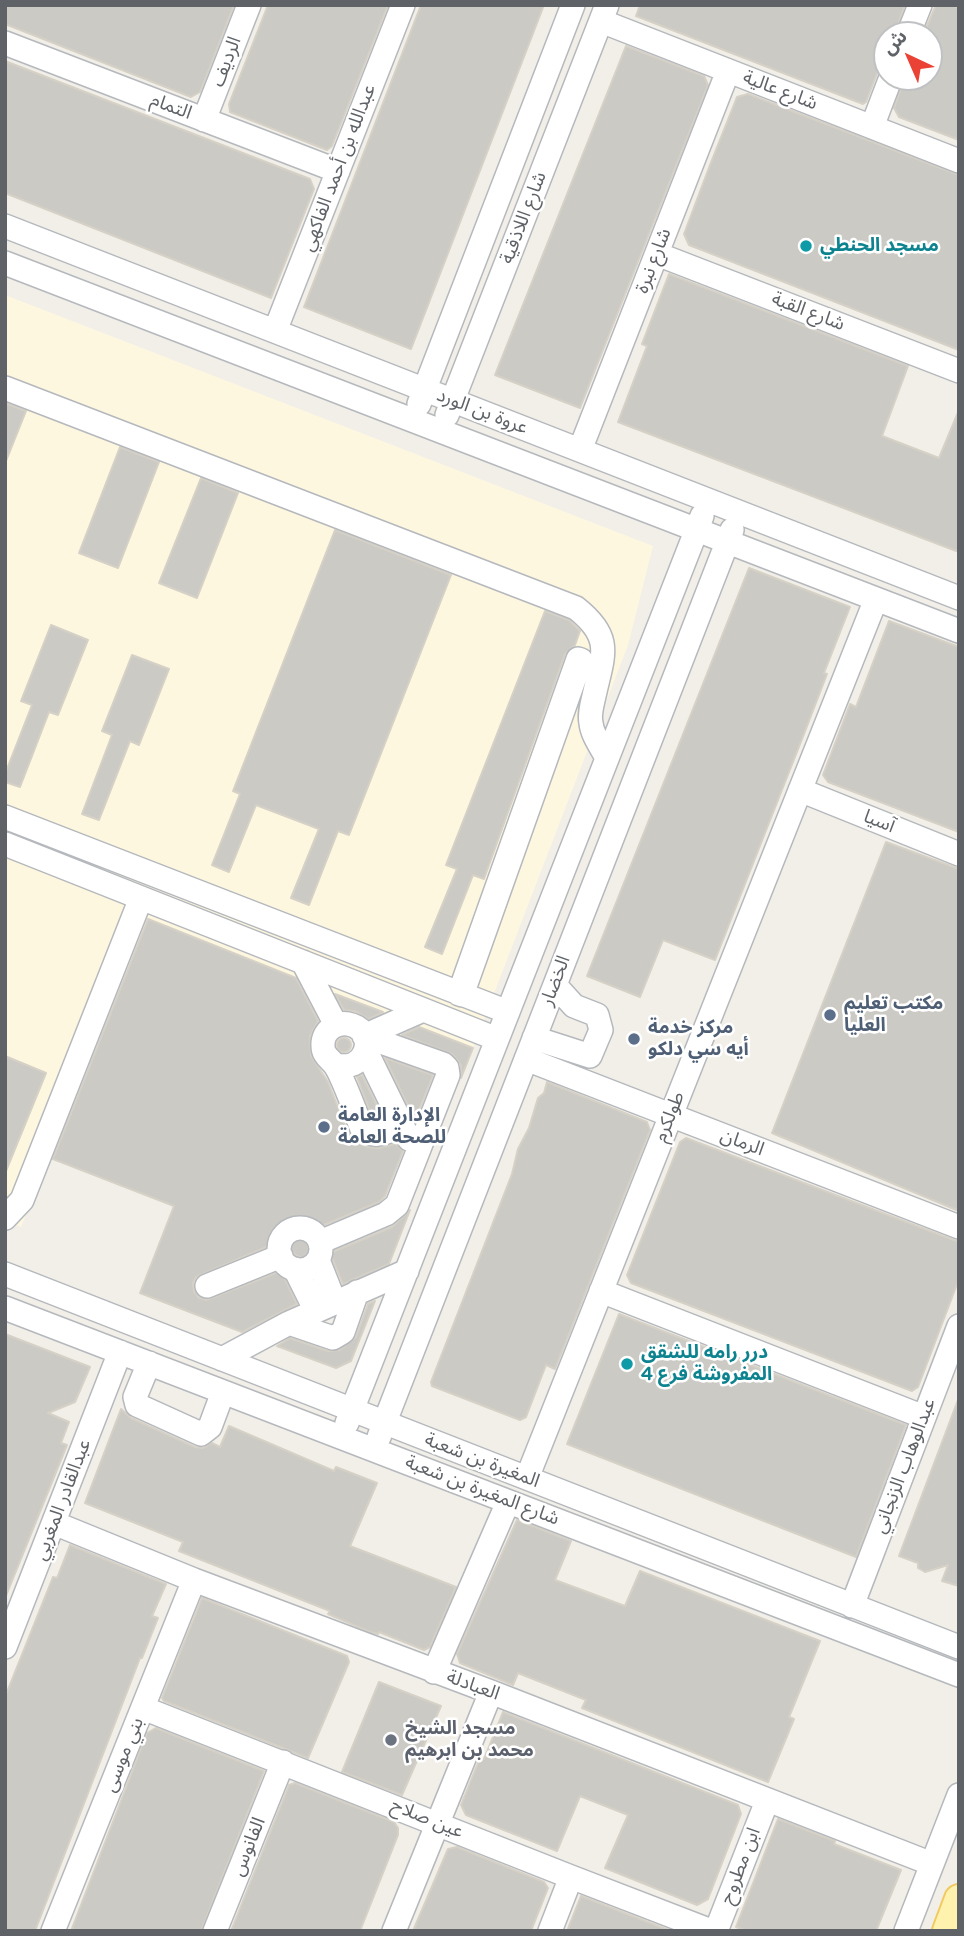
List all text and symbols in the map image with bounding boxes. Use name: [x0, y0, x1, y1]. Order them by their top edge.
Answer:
north arrow: [873, 21, 943, 91]
text: ش: [878, 25, 912, 59]
street label: الرديف: [207, 34, 247, 90]
street label: شارع عالية: [739, 66, 821, 116]
street label: عبدالله بن أحمد الفاكهي: [297, 81, 381, 255]
street label: التمام: [147, 89, 195, 125]
street label: شارع اللاذقية: [496, 169, 552, 267]
street label: شارع نبرة: [631, 225, 677, 297]
place label: مسجد الحنطي: [820, 235, 939, 257]
marker: مسجد الحنطي: [798, 238, 814, 254]
street label: شارع القبة: [768, 288, 848, 336]
street label: عروة بن الورد: [433, 384, 531, 440]
street label: آسيا: [860, 805, 898, 839]
street label: الخضار: [536, 953, 576, 1009]
place label: مكتب تعليم العليا: [844, 993, 943, 1037]
marker: مكتب تعليم العليا: [822, 1007, 838, 1023]
place label: مركز خدمة أيه سي دلكو: [648, 1017, 749, 1061]
marker: مركز خدمة أيه سي دلكو: [626, 1031, 642, 1047]
street label: طولكرم: [650, 1088, 690, 1146]
place label: الإدارة العامة للصحة العامة: [338, 1105, 446, 1149]
marker: الإدارة العامة للصحة العامة: [316, 1119, 332, 1135]
street label: الرمان: [717, 1124, 767, 1162]
place label: درر رامه للشقق المفروشة فرع 4: [641, 1342, 772, 1386]
marker: درر رامه للشقق المفروشة فرع 4: [619, 1356, 635, 1372]
street label: عبدالوهاب الزنجاني: [869, 1395, 941, 1537]
street label: المغيرة بن شعبة: [421, 1429, 543, 1493]
street label: عبدالقادر المغربي: [29, 1436, 97, 1564]
street label: شارع المغيرة بن شعبة: [402, 1451, 562, 1531]
street label: العبادلة: [443, 1666, 503, 1706]
street label: بني موسى: [99, 1714, 149, 1796]
place label: مسجد الشيخ محمد بن ابرهيم: [405, 1718, 534, 1762]
marker: مسجد الشيخ محمد بن ابرهيم: [383, 1732, 399, 1748]
street label: عين صلاح: [387, 1794, 467, 1844]
street label: الفانوس: [227, 1814, 271, 1880]
street label: ابن مطروح: [716, 1825, 766, 1907]

